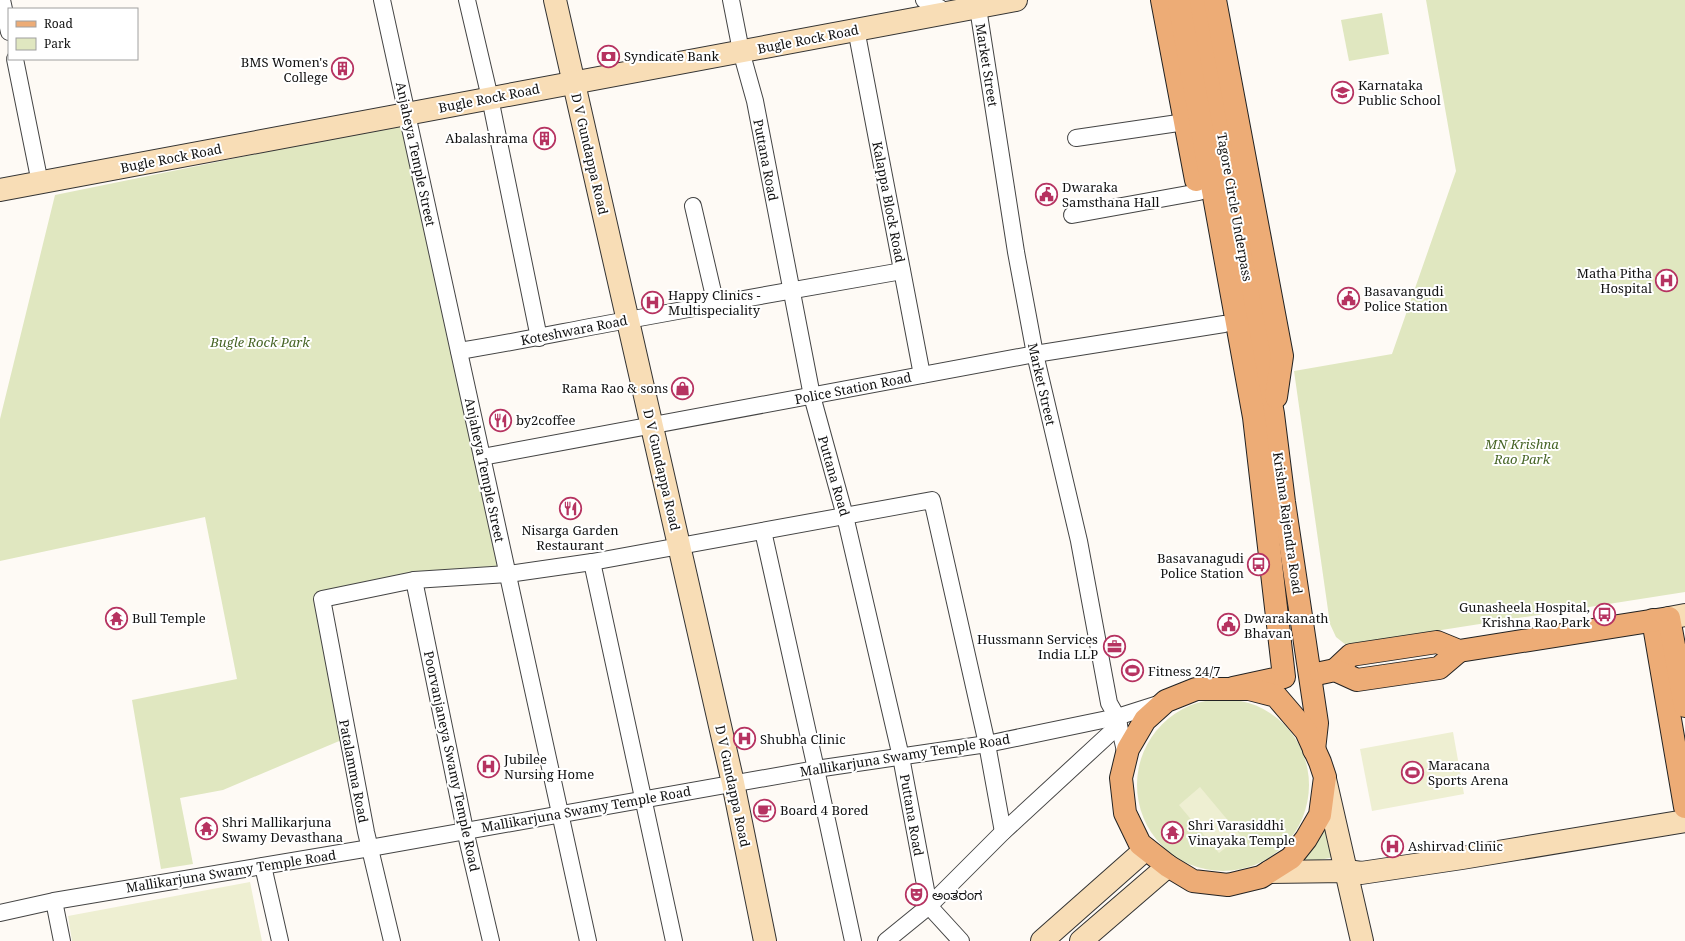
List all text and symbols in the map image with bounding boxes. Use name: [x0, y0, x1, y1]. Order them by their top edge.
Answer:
legend: [8, 8, 138, 60]
text: Road: [44, 15, 74, 32]
street label: Bugle Rock Road: [756, 20, 860, 58]
street label: Market Street: [972, 22, 1003, 108]
text: Park: [44, 35, 72, 52]
bank icon: Syndicate Bank: [596, 43, 622, 69]
place label: Syndicate Bank: [624, 47, 720, 65]
place label: BMS Women's College: [241, 53, 328, 86]
building icon: BMS Women's College: [330, 56, 356, 82]
place label: Karnataka Public School: [1358, 76, 1441, 109]
street label: Bugle Rock Road: [437, 79, 541, 117]
school or university icon: Karnataka Public School: [1330, 79, 1356, 105]
street label: Anjaheya Temple Street: [392, 80, 440, 228]
street label: D V Gundappa Road: [567, 91, 613, 217]
street label: Puttana Road: [749, 118, 783, 202]
building icon: Abalashrama: [531, 125, 557, 151]
place label: Abalashrama: [445, 129, 528, 147]
street label: Tagore Circle Underpass: [1213, 131, 1257, 283]
street label: Bugle Rock Road: [119, 139, 223, 177]
street label: Kalappa Block Road: [868, 140, 910, 264]
place label: Dwaraka Samsthana Hall: [1062, 178, 1159, 211]
public building icon: Dwaraka Samsthana Hall: [1033, 181, 1059, 207]
place label: Matha Pitha Hospital: [1577, 264, 1652, 297]
hospital icon: Matha Pitha Hospital: [1654, 267, 1680, 293]
place label: Basavangudi Police Station: [1364, 282, 1448, 315]
public building icon: Basavangudi Police Station: [1336, 285, 1362, 311]
place label: Happy Clinics - Multispeciality: [668, 286, 761, 319]
hospital icon: Happy Clinics - Multispeciality: [639, 289, 665, 315]
street label: Koteshwara Road: [519, 311, 629, 349]
park label: Bugle Rock Park: [209, 333, 310, 351]
street label: Market Street: [1024, 341, 1060, 427]
street label: Police Station Road: [793, 368, 913, 408]
shop icon: Rama Rao & sons: [670, 375, 696, 401]
place label: Rama Rao & sons: [562, 379, 668, 397]
street label: Anjaheya Temple Street: [461, 396, 509, 544]
restaurant icon: by2coffee: [487, 407, 513, 433]
street label: D V Gundappa Road: [639, 407, 685, 533]
place label: by2coffee: [516, 411, 575, 429]
street label: Puttana Road: [814, 434, 854, 518]
park label: MN Krishna Rao Park: [1484, 435, 1559, 468]
street label: Krishna Rajendra Road: [1269, 451, 1307, 595]
restaurant icon: Nisarga Garden Restaurant: [557, 495, 583, 521]
place label: Nisarga Garden Restaurant: [521, 521, 619, 554]
place label: Basavanagudi Police Station: [1157, 549, 1245, 582]
bus stop icon: Basavanagudi Police Station: [1246, 552, 1272, 578]
place label: Gunasheela Hospital, Krishna Rao Park: [1459, 598, 1590, 631]
bus stop icon: Gunasheela Hospital, Krishna Rao Park: [1592, 601, 1618, 627]
temple icon: Bull Temple: [104, 605, 130, 631]
place label: Bull Temple: [132, 609, 206, 627]
place label: Dwarakanath Bhavan: [1244, 609, 1329, 642]
public building icon: Dwarakanath Bhavan: [1215, 612, 1241, 638]
place label: Hussmann Services India LLP: [977, 630, 1098, 663]
office icon: Hussmann Services India LLP: [1101, 633, 1127, 659]
street label: Poorvanjaneya Swamy Temple Road: [420, 649, 484, 873]
sports icon: Fitness 24/7: [1119, 658, 1145, 684]
place label: Fitness 24/7: [1148, 662, 1220, 680]
street label: Patalamma Road: [335, 718, 373, 824]
street label: D V Gundappa Road: [711, 723, 755, 849]
hospital icon: Shubha Clinic: [731, 726, 757, 752]
street label: Mallikarjuna Swamy Temple Road: [799, 729, 1011, 781]
place label: Shubha Clinic: [760, 730, 846, 748]
place label: Jubilee Nursing Home: [503, 750, 594, 783]
hospital icon: Jubilee Nursing Home: [476, 753, 502, 779]
place label: Maracana Sports Arena: [1428, 756, 1508, 789]
sports icon: Maracana Sports Arena: [1399, 759, 1425, 785]
street label: Puttana Road: [896, 773, 928, 857]
street label: Mallikarjuna Swamy Temple Road: [480, 782, 692, 836]
cafe icon: Board 4 Bored: [752, 797, 778, 823]
place label: Board 4 Bored: [780, 801, 869, 819]
place label: Shri Mallikarjuna Swamy Devasthana: [222, 813, 343, 846]
temple icon: Shri Mallikarjuna Swamy Devasthana: [194, 816, 220, 842]
place label: Shri Varasiddhi Vinayaka Temple: [1188, 816, 1295, 849]
temple icon: Shri Varasiddhi Vinayaka Temple: [1159, 819, 1185, 845]
hospital icon: Ashirvad Clinic: [1380, 833, 1406, 859]
place label: Ashirvad Clinic: [1408, 837, 1503, 855]
street label: Mallikarjuna Swamy Temple Road: [125, 845, 337, 897]
theatre icon: ಅಂತರಂಗ: [903, 882, 929, 908]
place label: ಅಂತರಂಗ: [932, 886, 983, 904]

